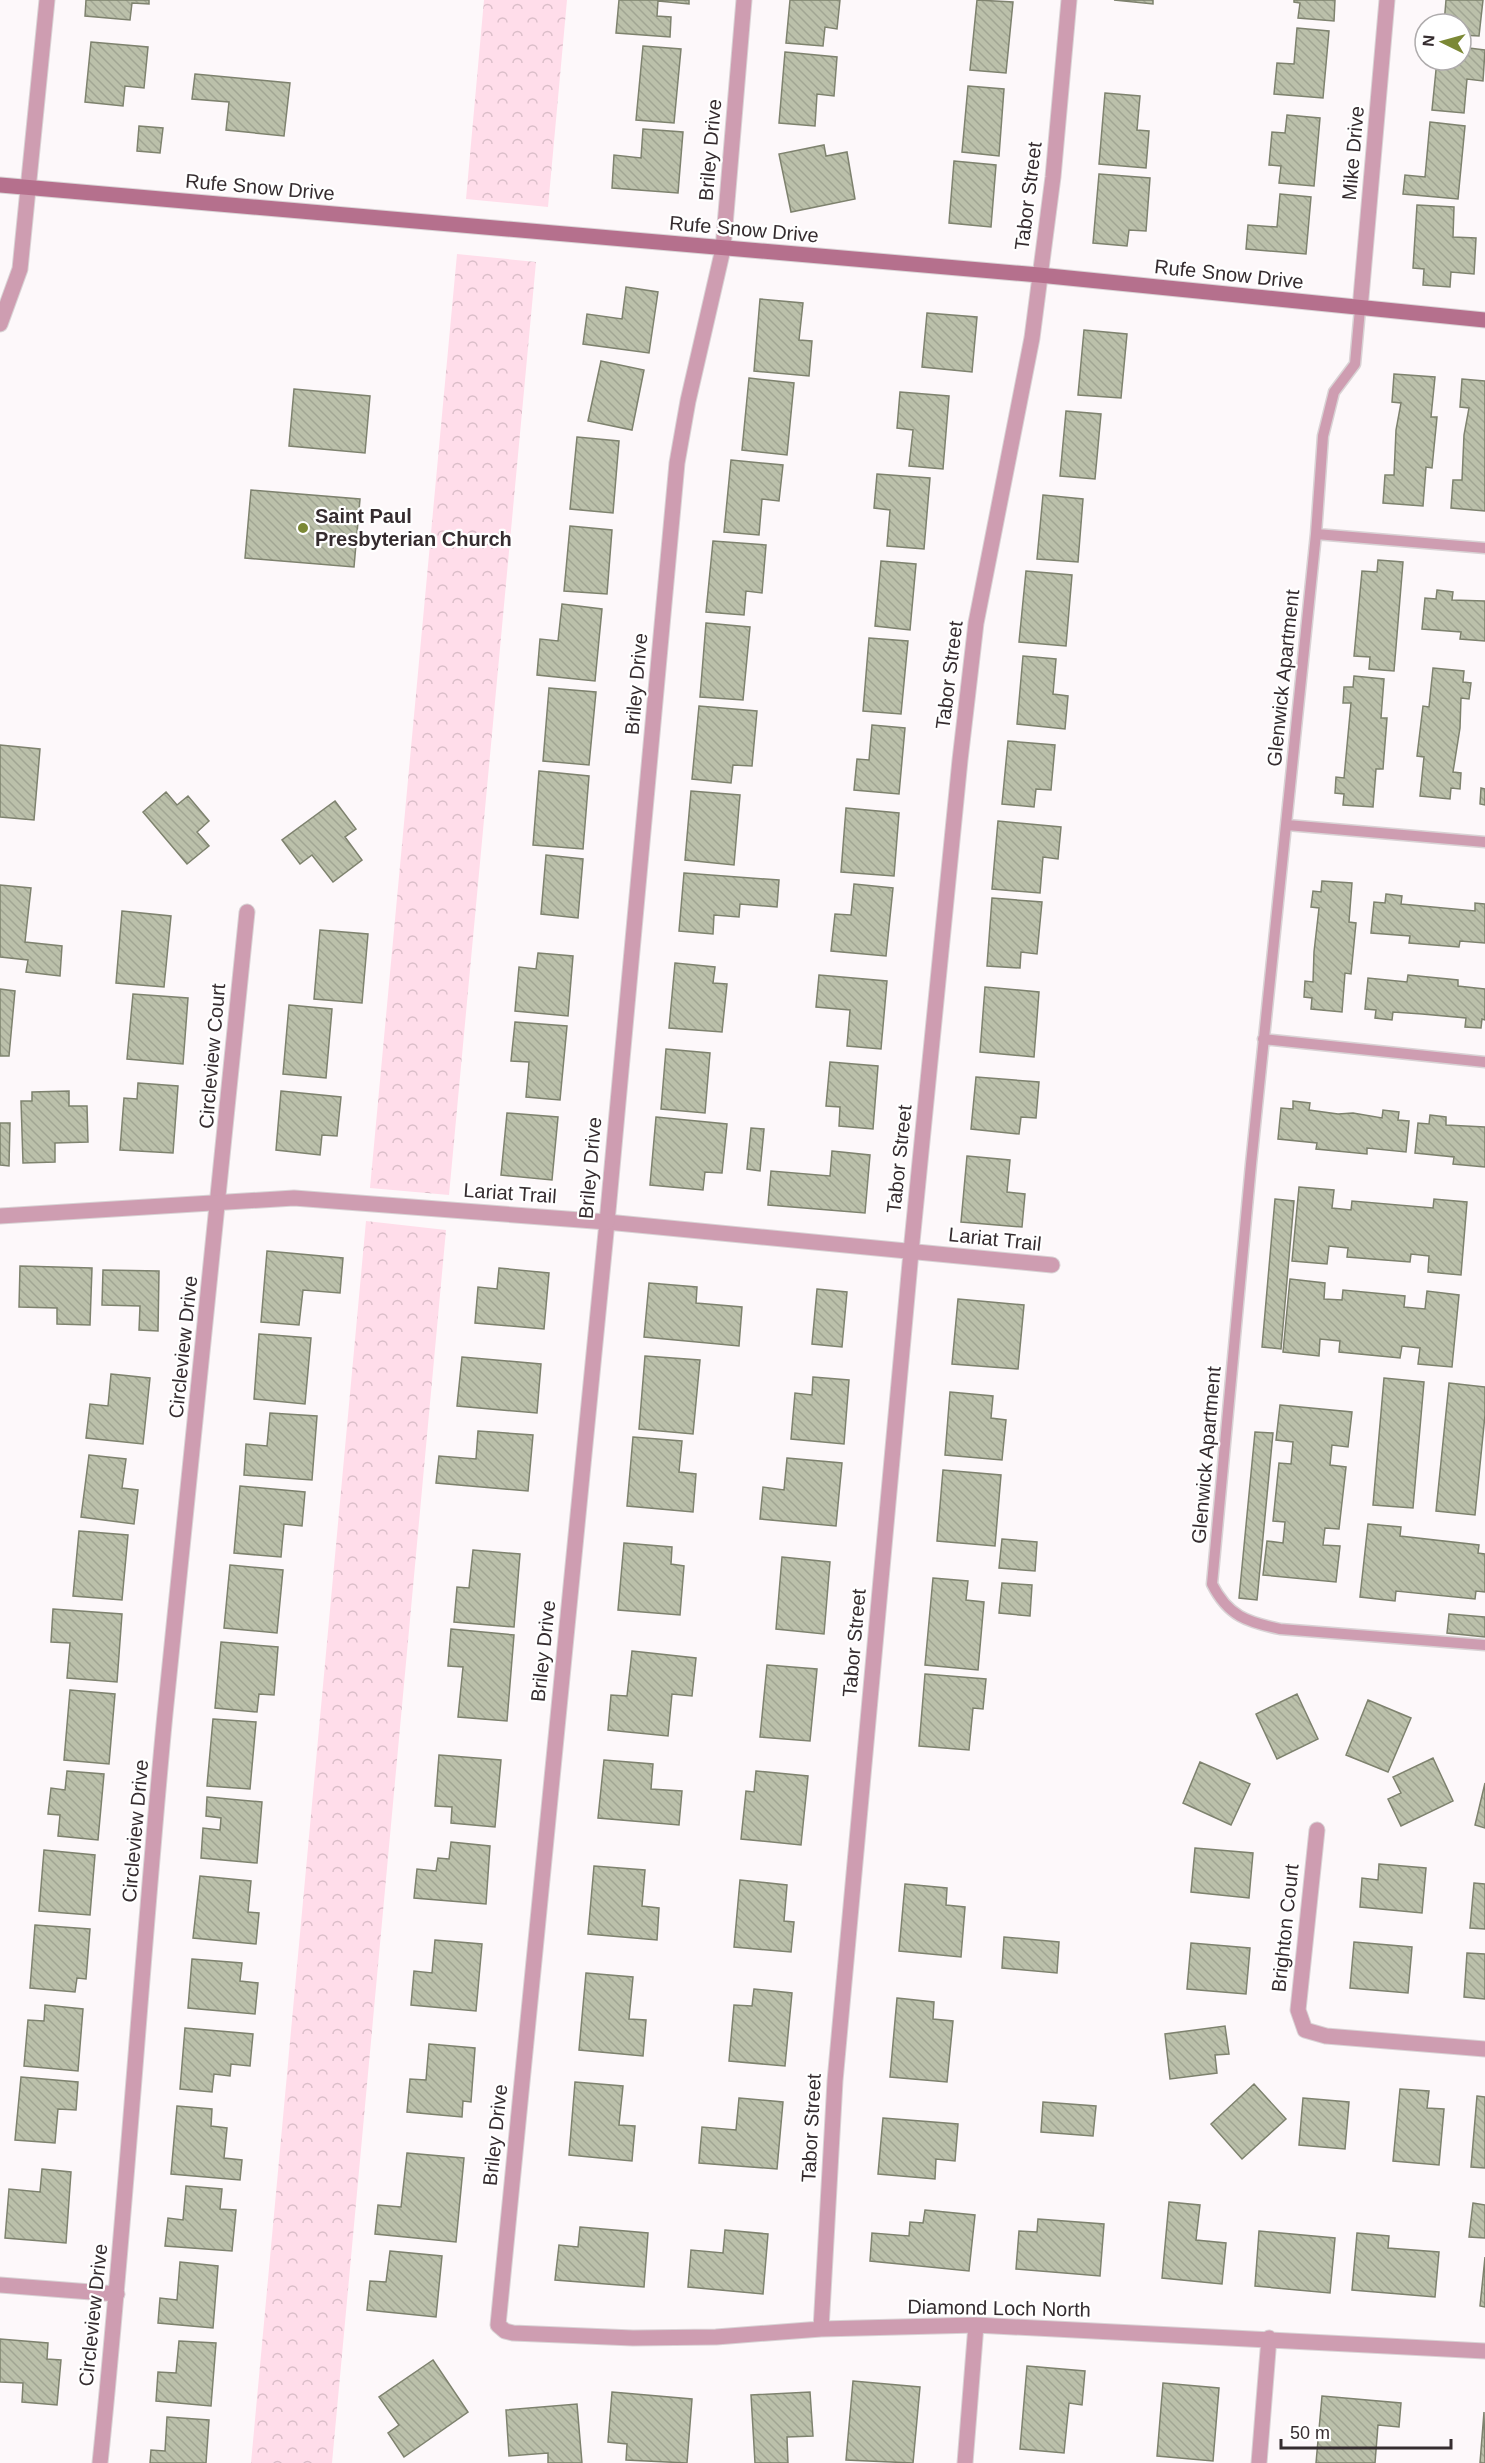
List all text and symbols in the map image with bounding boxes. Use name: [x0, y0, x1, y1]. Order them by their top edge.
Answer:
north arrow: [1413, 12, 1473, 72]
text: N: [1420, 34, 1438, 47]
street label: Briley Drive: [695, 98, 725, 202]
street label: Mike Drive: [1338, 105, 1368, 201]
street label: Tabor Street: [1010, 140, 1046, 251]
street label: Rufe Snow Drive: [184, 170, 336, 204]
street label: Rufe Snow Drive: [668, 212, 820, 246]
street label: Rufe Snow Drive: [1153, 255, 1305, 293]
place label: Saint Paul Presbyterian Church: [315, 505, 512, 550]
marker: Saint Paul Presbyterian Church: [296, 521, 310, 535]
street label: Glenwick Apartment: [1263, 588, 1303, 768]
street label: Tabor Street: [931, 619, 967, 730]
street label: Briley Drive: [621, 632, 651, 736]
street label: Circleview Court: [195, 982, 229, 1129]
street label: Tabor Street: [882, 1103, 916, 1214]
street label: Briley Drive: [575, 1116, 605, 1220]
street label: Lariat Trail: [463, 1179, 557, 1207]
street label: Lariat Trail: [947, 1223, 1043, 1255]
street label: Circleview Drive: [165, 1275, 201, 1419]
street label: Glenwick Apartment: [1187, 1365, 1225, 1545]
street label: Tabor Street: [838, 1587, 870, 1698]
street label: Briley Drive: [527, 1599, 559, 1703]
street label: Circleview Drive: [118, 1759, 152, 1903]
street label: Brighton Court: [1267, 1862, 1303, 1993]
street label: Tabor Street: [797, 2073, 825, 2183]
street label: Briley Drive: [479, 2083, 511, 2187]
street label: Circleview Drive: [75, 2243, 111, 2387]
street label: Diamond Loch North: [907, 2295, 1091, 2321]
scale bar: [1281, 2412, 1450, 2450]
text: 50 m: [1290, 2423, 1330, 2443]

